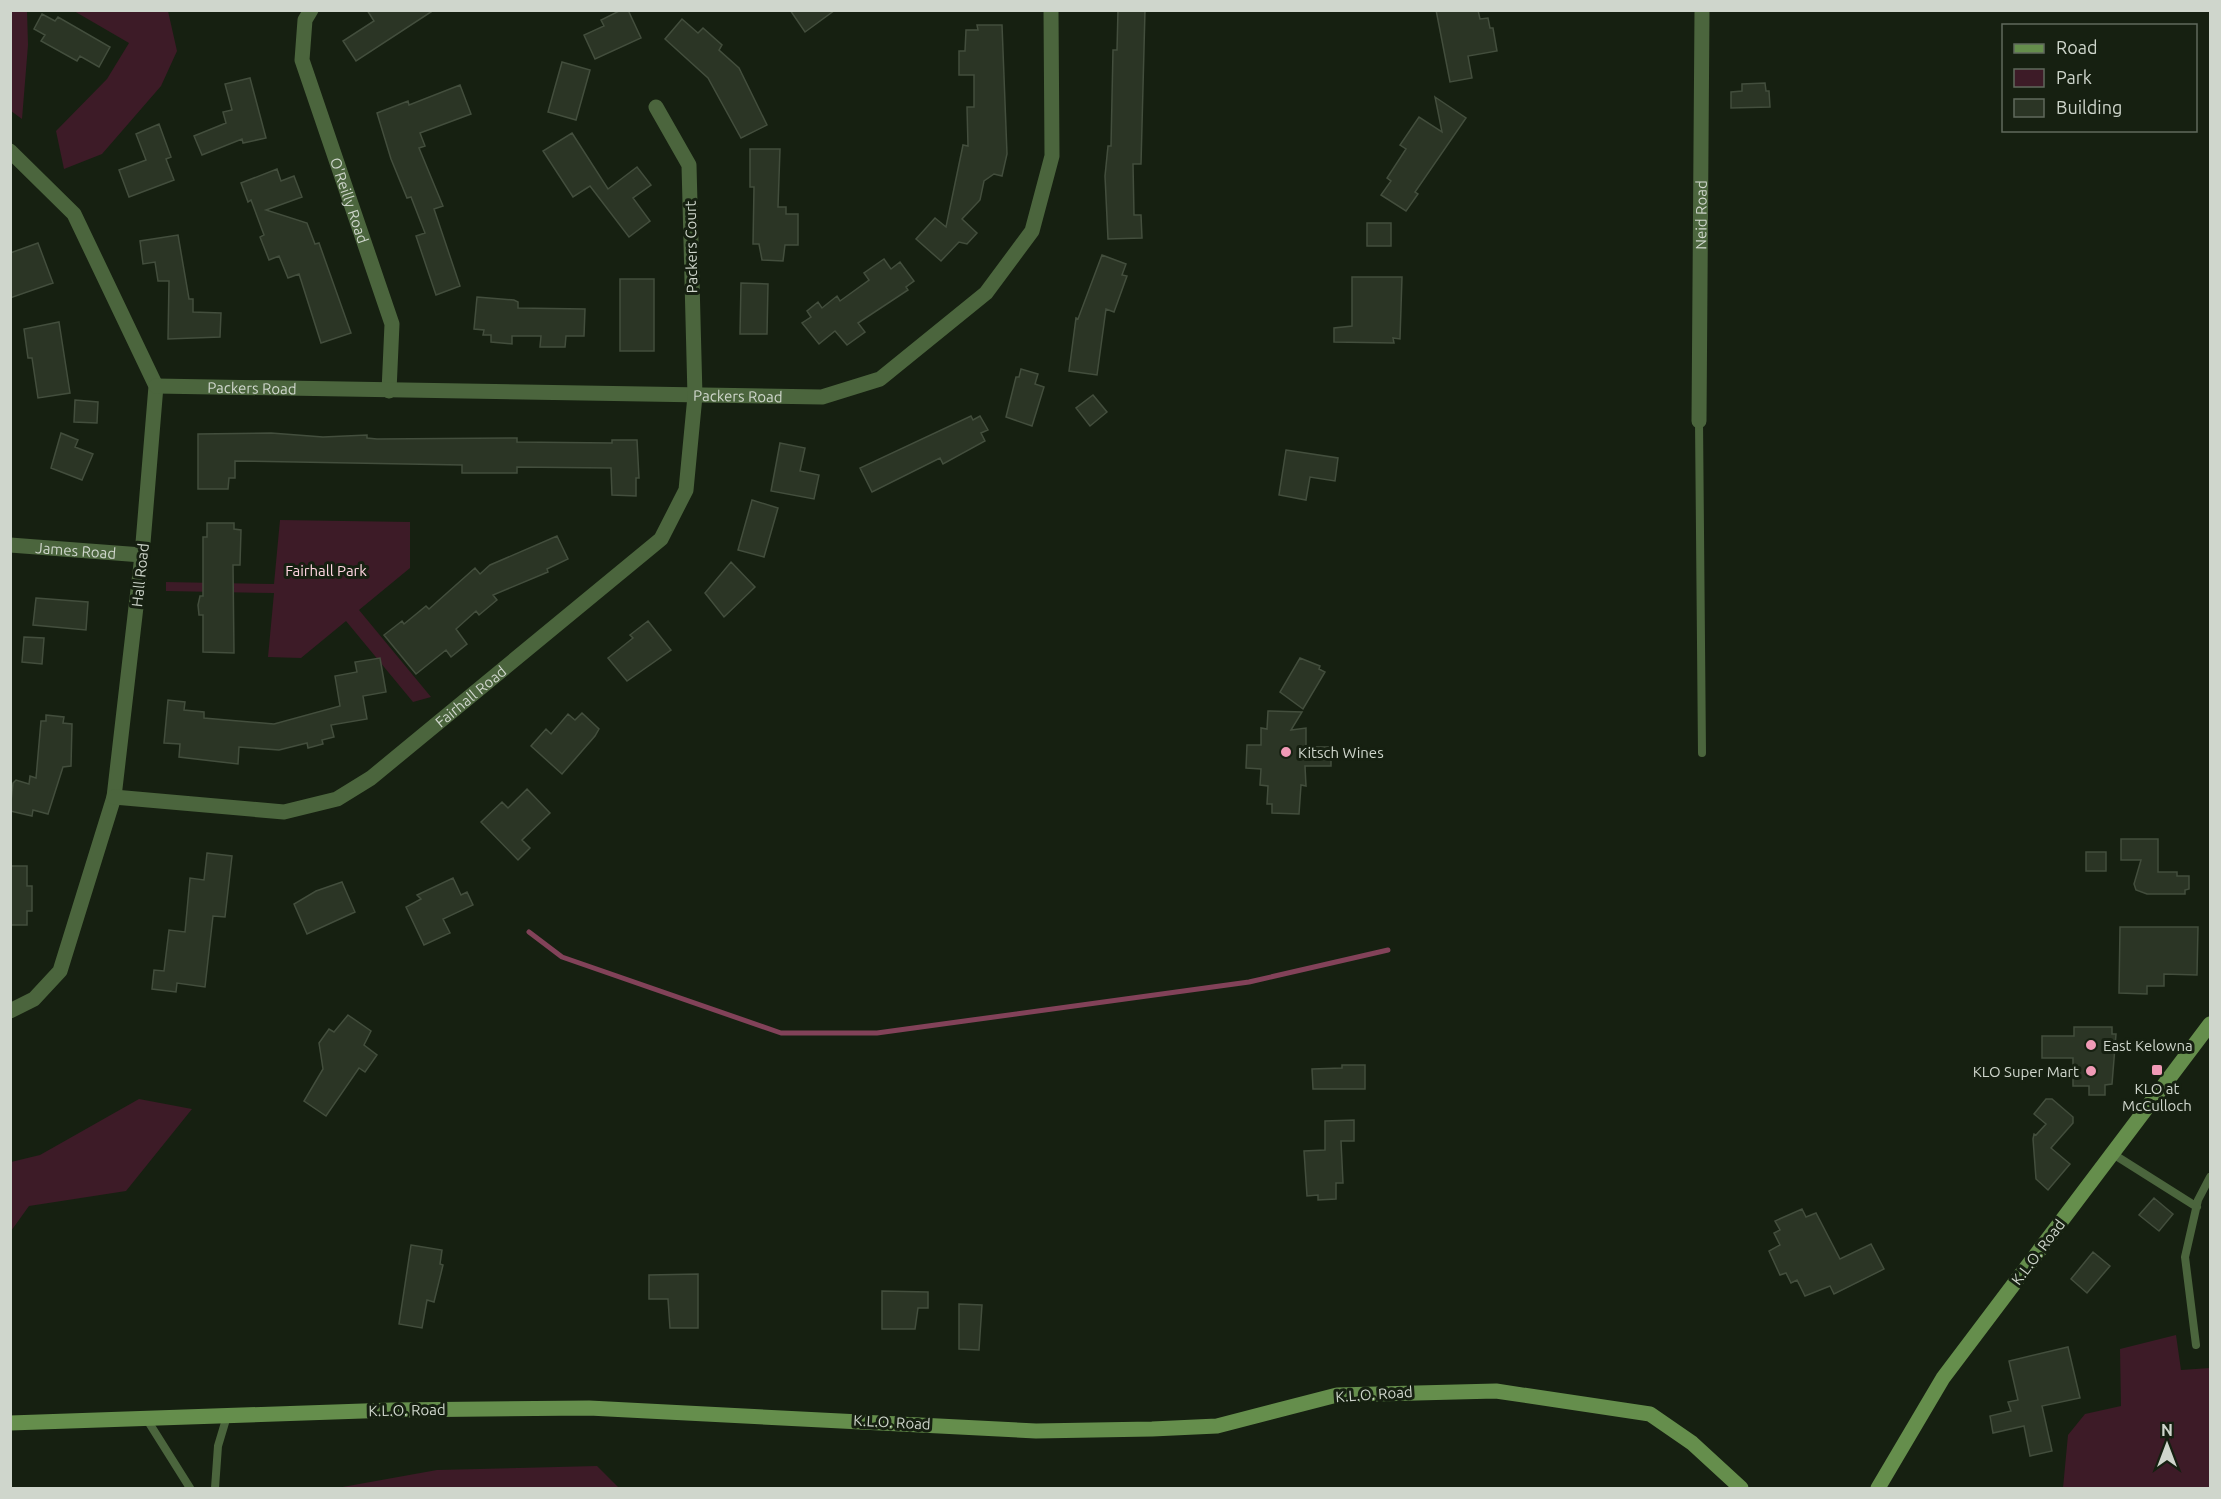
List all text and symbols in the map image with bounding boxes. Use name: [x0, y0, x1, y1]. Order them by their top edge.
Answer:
legend: [2002, 24, 2197, 132]
text: Road: [2056, 37, 2098, 57]
text: Park: [2056, 67, 2092, 87]
text: Building: [2056, 97, 2122, 117]
street label: O'Reilly Road: [327, 155, 372, 245]
street label: Neid Road: [1692, 180, 1709, 250]
street label: Packers Court: [682, 200, 700, 294]
street label: Packers Road: [207, 378, 297, 397]
street label: Packers Road: [693, 386, 783, 405]
street label: James Road: [35, 538, 117, 562]
street label: Hall Road: [128, 542, 152, 608]
park label: Fairhall Park: [285, 562, 367, 579]
street label: Fairhall Road: [432, 662, 509, 730]
place label: Kitsch Wines: [1298, 744, 1384, 761]
marker: Kitsch Wines: [1279, 745, 1293, 759]
place label: East Kelowna: [2103, 1037, 2193, 1054]
marker: East Kelowna: [2084, 1038, 2098, 1052]
place label: KLO Super Mart: [1973, 1063, 2079, 1080]
marker: KLO at McCulloch: [2150, 1063, 2164, 1077]
marker: KLO Super Mart: [2084, 1064, 2098, 1078]
place label: KLO at McCulloch: [2122, 1080, 2192, 1114]
street label: K.L.O. Road: [2008, 1216, 2068, 1288]
street label: K.L.O. Road: [1335, 1383, 1413, 1405]
street label: K.L.O. Road: [368, 1401, 446, 1419]
street label: K.L.O. Road: [853, 1411, 931, 1433]
north arrow: [2137, 1415, 2197, 1475]
text: N: [2161, 1421, 2173, 1439]

